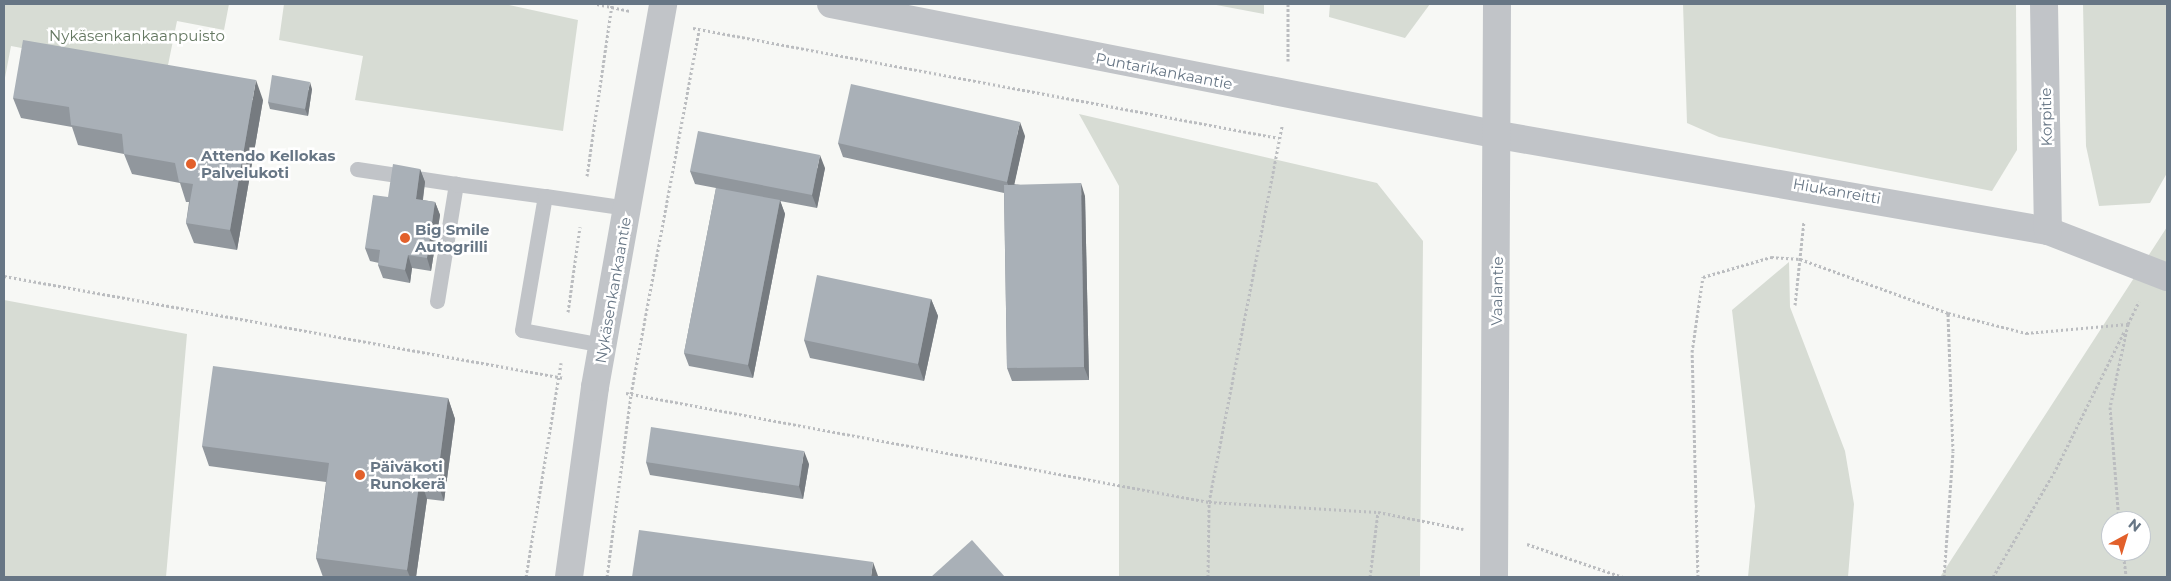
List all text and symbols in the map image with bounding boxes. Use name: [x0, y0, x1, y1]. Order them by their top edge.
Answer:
park label: Nykäsenkankaanpuisto: [49, 27, 225, 45]
street label: Puntarikankaantie: [1094, 49, 1234, 93]
street label: Korpitie: [2036, 87, 2056, 147]
place label: Attendo Kellokas Palvelukoti: [201, 146, 335, 181]
marker: Attendo Kellokas Palvelukoti: [185, 158, 197, 170]
street label: Hiukanreitti: [1792, 174, 1882, 208]
street label: Nykäsenkankaantie: [591, 215, 635, 365]
place label: Big Smile Autogrilli: [415, 220, 490, 255]
marker: Big Smile Autogrilli: [399, 232, 411, 244]
street label: Vaalantie: [1487, 256, 1507, 326]
place label: Päiväkoti Runokerä: [370, 457, 446, 492]
marker: Päiväkoti Runokerä: [354, 469, 366, 481]
north arrow: [2101, 511, 2151, 561]
text: N: [2125, 515, 2145, 536]

